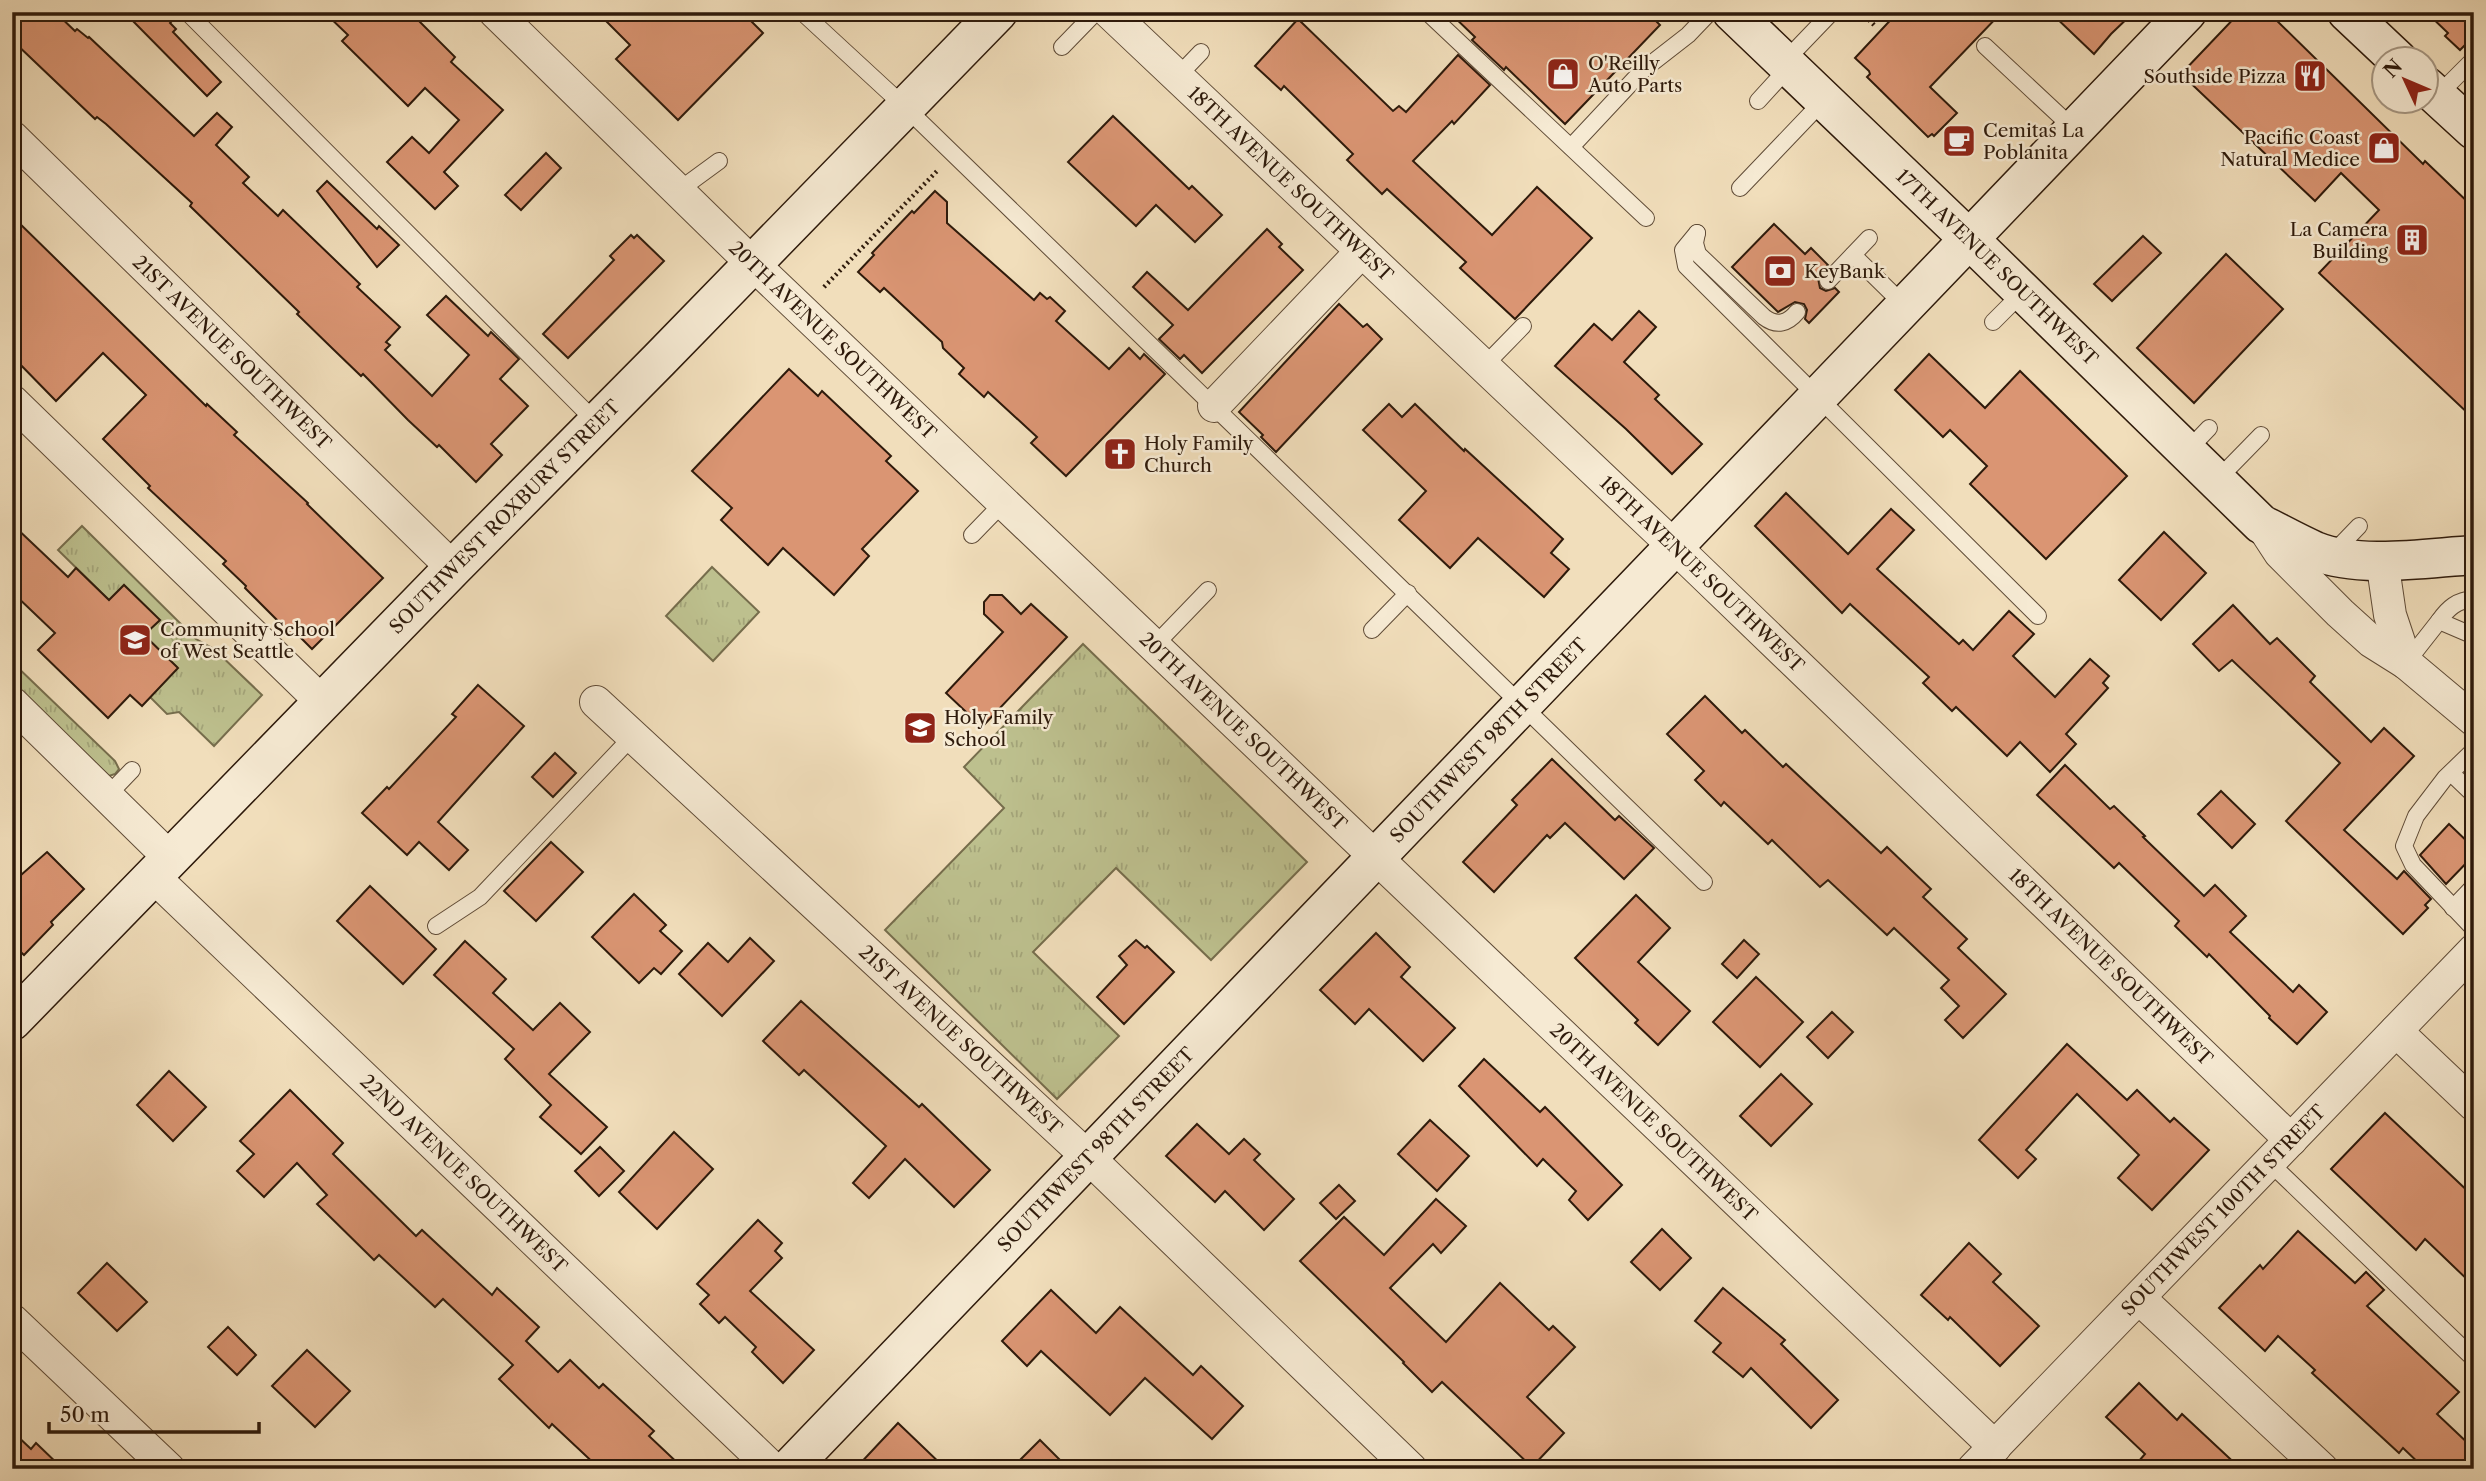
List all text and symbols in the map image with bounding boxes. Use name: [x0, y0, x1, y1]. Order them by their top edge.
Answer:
north arrow: [2370, 46, 2440, 116]
place label: O'Reilly Auto Parts: [1587, 52, 1682, 97]
shop icon: O'Reilly Auto Parts: [1544, 55, 1582, 93]
text: N: [2379, 55, 2407, 82]
restaurant icon: Southside Pizza: [2291, 57, 2329, 95]
place label: Southside Pizza: [2143, 65, 2286, 88]
street label: 18TH AVENUE SOUTHWEST: [1183, 82, 1398, 287]
place label: Cemitas La Poblanita: [1983, 119, 2084, 164]
cafe icon: Cemitas La Poblanita: [1940, 122, 1978, 160]
place label: Pacific Coast Natural Medice: [2220, 126, 2360, 171]
shop icon: Pacific Coast Natural Medice: [2365, 129, 2403, 167]
street label: 17TH AVENUE SOUTHWEST: [1891, 165, 2103, 371]
place label: La Camera Building: [2290, 218, 2389, 263]
building icon: La Camera Building: [2393, 221, 2431, 259]
street label: 20TH AVENUE SOUTHWEST: [724, 236, 942, 445]
street label: 21ST AVENUE SOUTHWEST: [128, 251, 336, 455]
bank icon: KeyBank: [1761, 252, 1799, 290]
place label: KeyBank: [1804, 260, 1886, 283]
street label: SOUTHWEST ROXBURY STREET: [385, 395, 625, 638]
place label: Holy Family Church: [1144, 432, 1254, 477]
church icon: Holy Family Church: [1101, 435, 1139, 473]
street label: 18TH AVENUE SOUTHWEST: [1595, 471, 1809, 678]
place label: Community School of West Seattle: [160, 618, 335, 663]
school or university icon: Community School of West Seattle: [116, 621, 154, 659]
street label: 20TH AVENUE SOUTHWEST: [1135, 628, 1352, 836]
street label: SOUTHWEST 98TH STREET: [1385, 633, 1592, 847]
place label: Holy Family School: [944, 706, 1054, 751]
school or university icon: Holy Family School: [901, 709, 939, 747]
street label: 18TH AVENUE SOUTHWEST: [2004, 864, 2218, 1071]
street label: 21ST AVENUE SOUTHWEST: [854, 940, 1067, 1140]
street label: 20TH AVENUE SOUTHWEST: [1545, 1019, 1763, 1227]
street label: SOUTHWEST 98TH STREET: [993, 1042, 1200, 1257]
street label: 22ND AVENUE SOUTHWEST: [356, 1070, 572, 1278]
street label: SOUTHWEST 100TH STREET: [2116, 1100, 2331, 1320]
scale bar: [49, 1390, 259, 1434]
text: 50 m: [60, 1402, 110, 1427]

